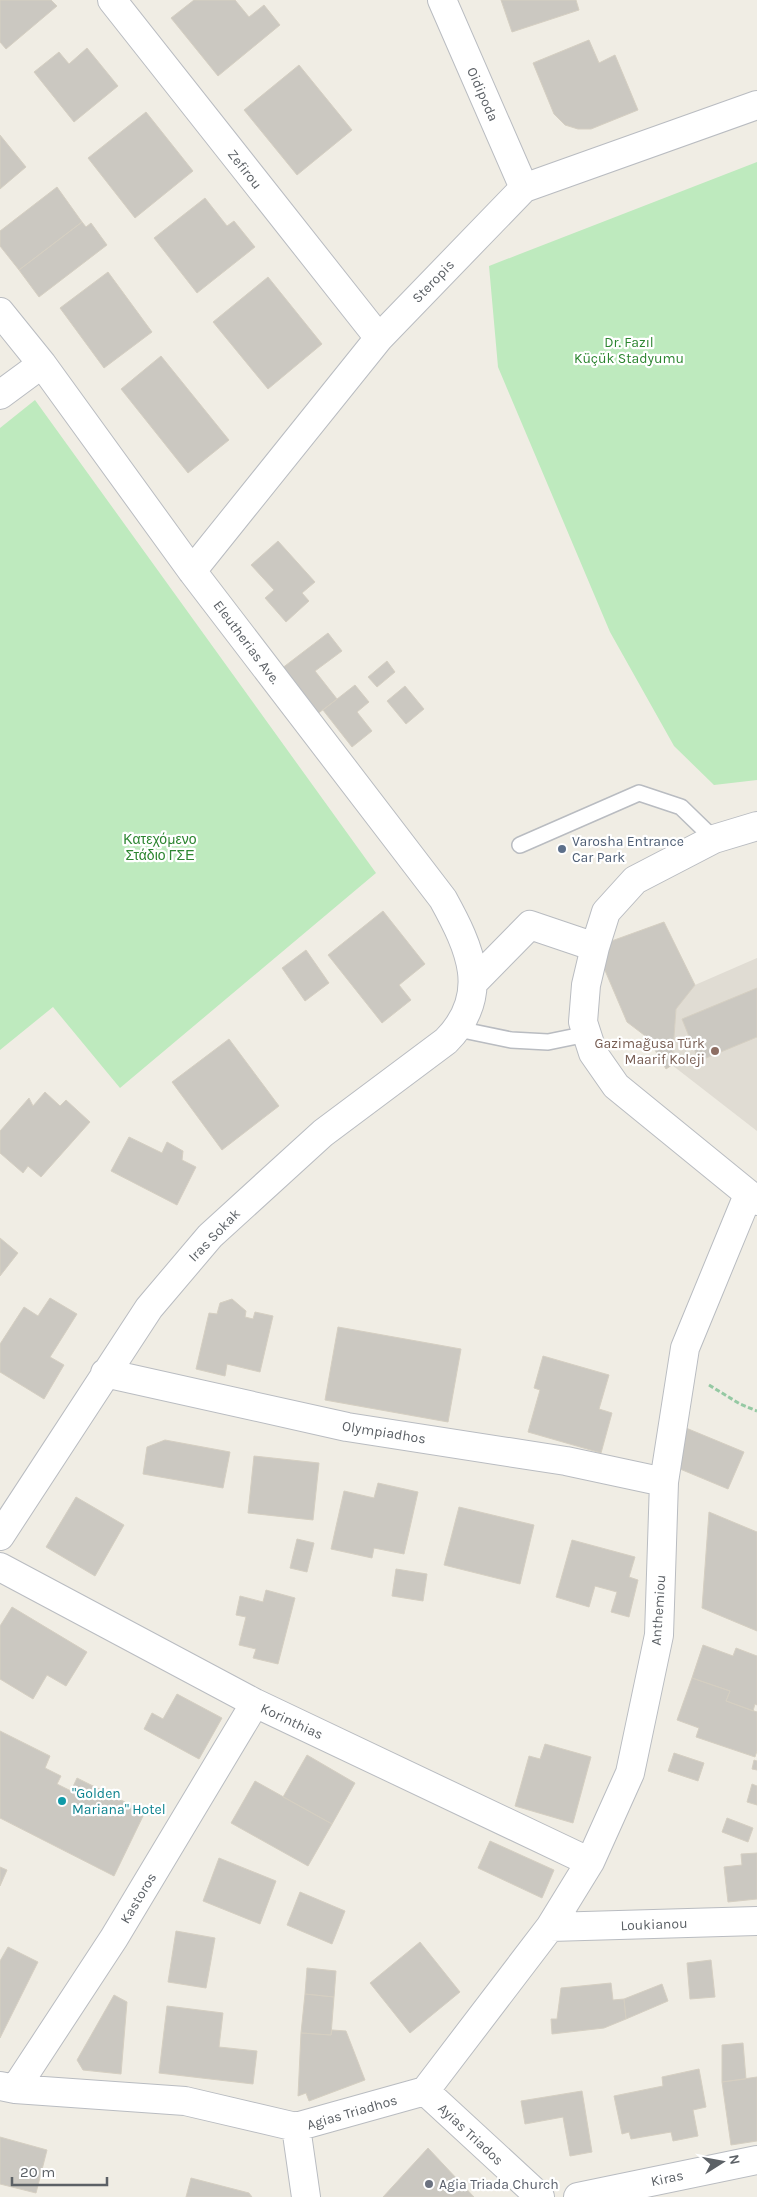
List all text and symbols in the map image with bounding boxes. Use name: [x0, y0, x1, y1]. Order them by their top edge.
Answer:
street label: Oidipoda: [463, 64, 502, 124]
street label: Zefirou: [224, 146, 265, 193]
street label: Steropis: [409, 256, 458, 306]
park label: Dr. Fazıl Küçük Stadyumu: [574, 334, 684, 367]
street label: Eleutherias Ave.: [210, 597, 284, 688]
park label: Κατεχόμενο Στάδιο ΓΣΕ: [123, 831, 197, 864]
place label: Varosha Entrance Car Park: [572, 833, 684, 866]
marker: Varosha Entrance Car Park: [556, 843, 568, 855]
place label: Gazimağusa Türk Maarif Koleji: [594, 1035, 705, 1068]
marker: Gazimağusa Türk Maarif Koleji: [709, 1045, 721, 1057]
street label: Iras Sokak: [185, 1205, 244, 1265]
street label: Olympiadhos: [341, 1417, 427, 1447]
street label: Anthemiou: [648, 1574, 669, 1646]
street label: Korinthias: [258, 1700, 326, 1743]
place label: "Golden Mariana" Hotel: [72, 1785, 166, 1818]
marker: "Golden Mariana" Hotel: [56, 1795, 68, 1807]
street label: Kastoros: [117, 1870, 160, 1927]
street label: Loukianou: [620, 1915, 688, 1934]
street label: Agias Triadhos: [305, 2091, 399, 2133]
street label: Ayias Triados: [435, 2100, 507, 2169]
north arrow: [697, 2137, 747, 2187]
text: N: [725, 2153, 744, 2166]
scale bar: [12, 2154, 108, 2186]
text: 20 m: [20, 2163, 55, 2181]
street label: Kiras: [649, 2167, 685, 2190]
place label: Agia Triada Church: [439, 2176, 559, 2193]
marker: Agia Triada Church: [423, 2178, 435, 2190]

